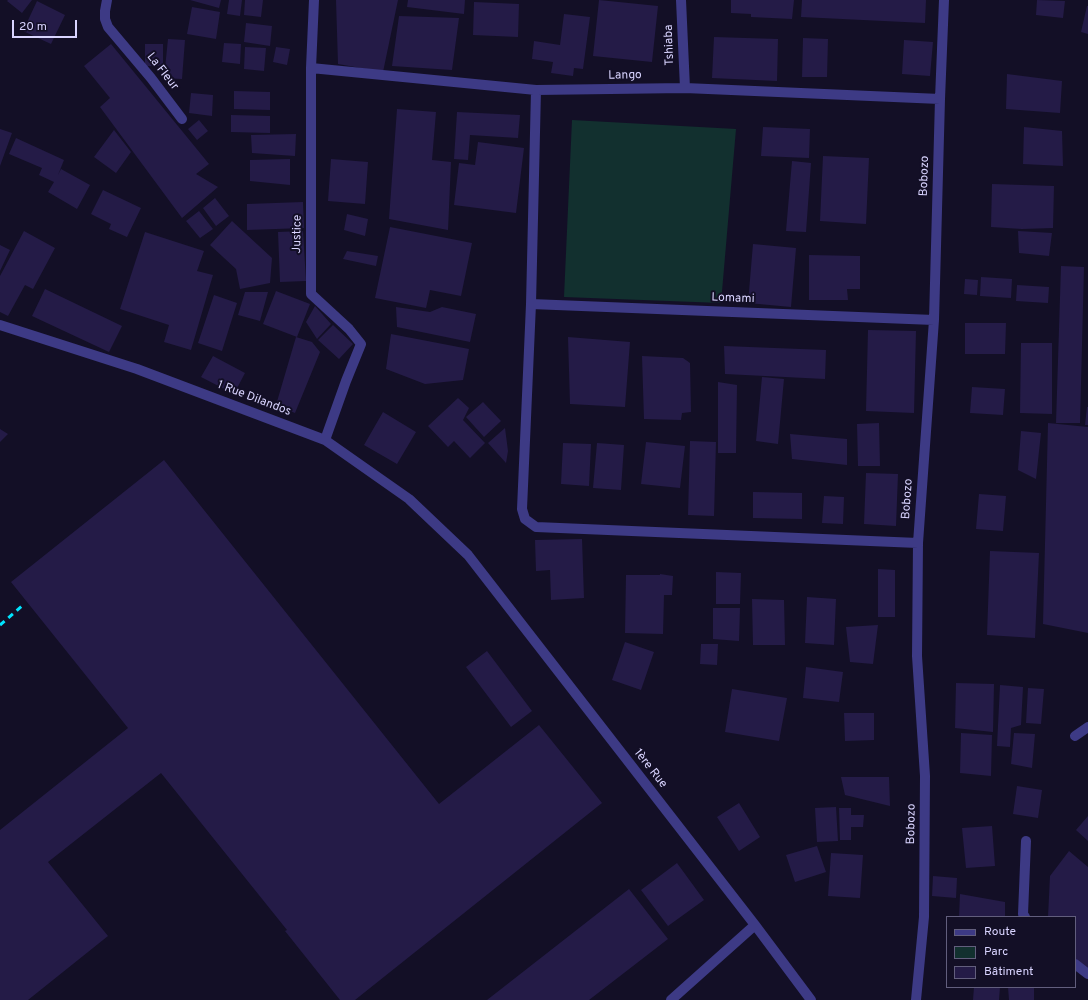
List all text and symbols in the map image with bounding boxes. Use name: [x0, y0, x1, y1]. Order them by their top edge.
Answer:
scale bar: [14, 12, 79, 38]
text: 20 m: [19, 19, 47, 35]
street label: Tshiaba: [662, 24, 678, 66]
street label: La Fleur: [143, 50, 181, 94]
street label: Lango: [608, 69, 642, 83]
street label: Bobozo: [917, 155, 933, 197]
street label: Justice: [290, 215, 306, 253]
street label: Lomami: [711, 291, 755, 307]
street label: 1 Rue Dilandos: [215, 378, 293, 420]
street label: Bobozo: [899, 478, 917, 520]
street label: 1ère Rue: [630, 747, 670, 791]
street label: Bobozo: [904, 803, 920, 845]
legend: [946, 916, 1076, 988]
text: Route: [984, 924, 1016, 940]
text: Parc: [984, 944, 1008, 960]
text: Bâtiment: [984, 964, 1034, 980]

